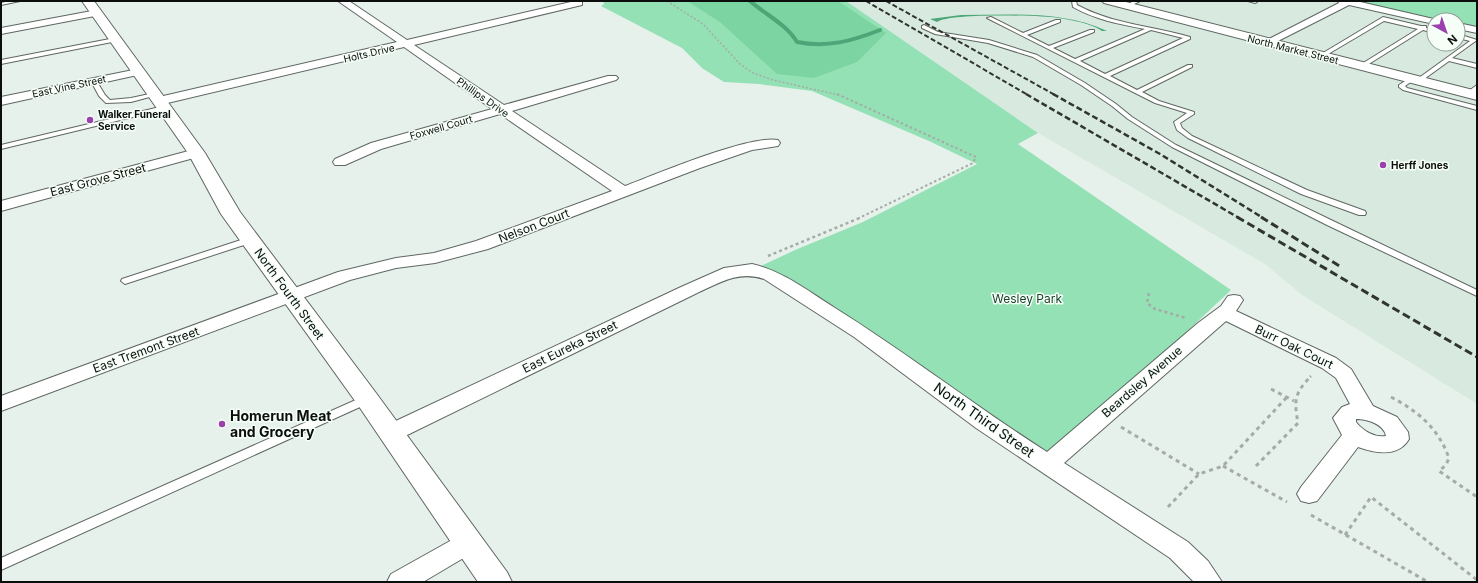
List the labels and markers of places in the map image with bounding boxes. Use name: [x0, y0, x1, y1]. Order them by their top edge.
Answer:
place label: Walker Funeral Service: [98, 108, 171, 132]
marker: Walker Funeral Service: [85, 115, 95, 125]
place label: Herff Jones: [1391, 159, 1449, 171]
marker: Herff Jones: [1378, 160, 1388, 170]
place label: Homerun Meat and Grocery: [230, 407, 331, 440]
marker: Homerun Meat and Grocery: [217, 419, 227, 429]

